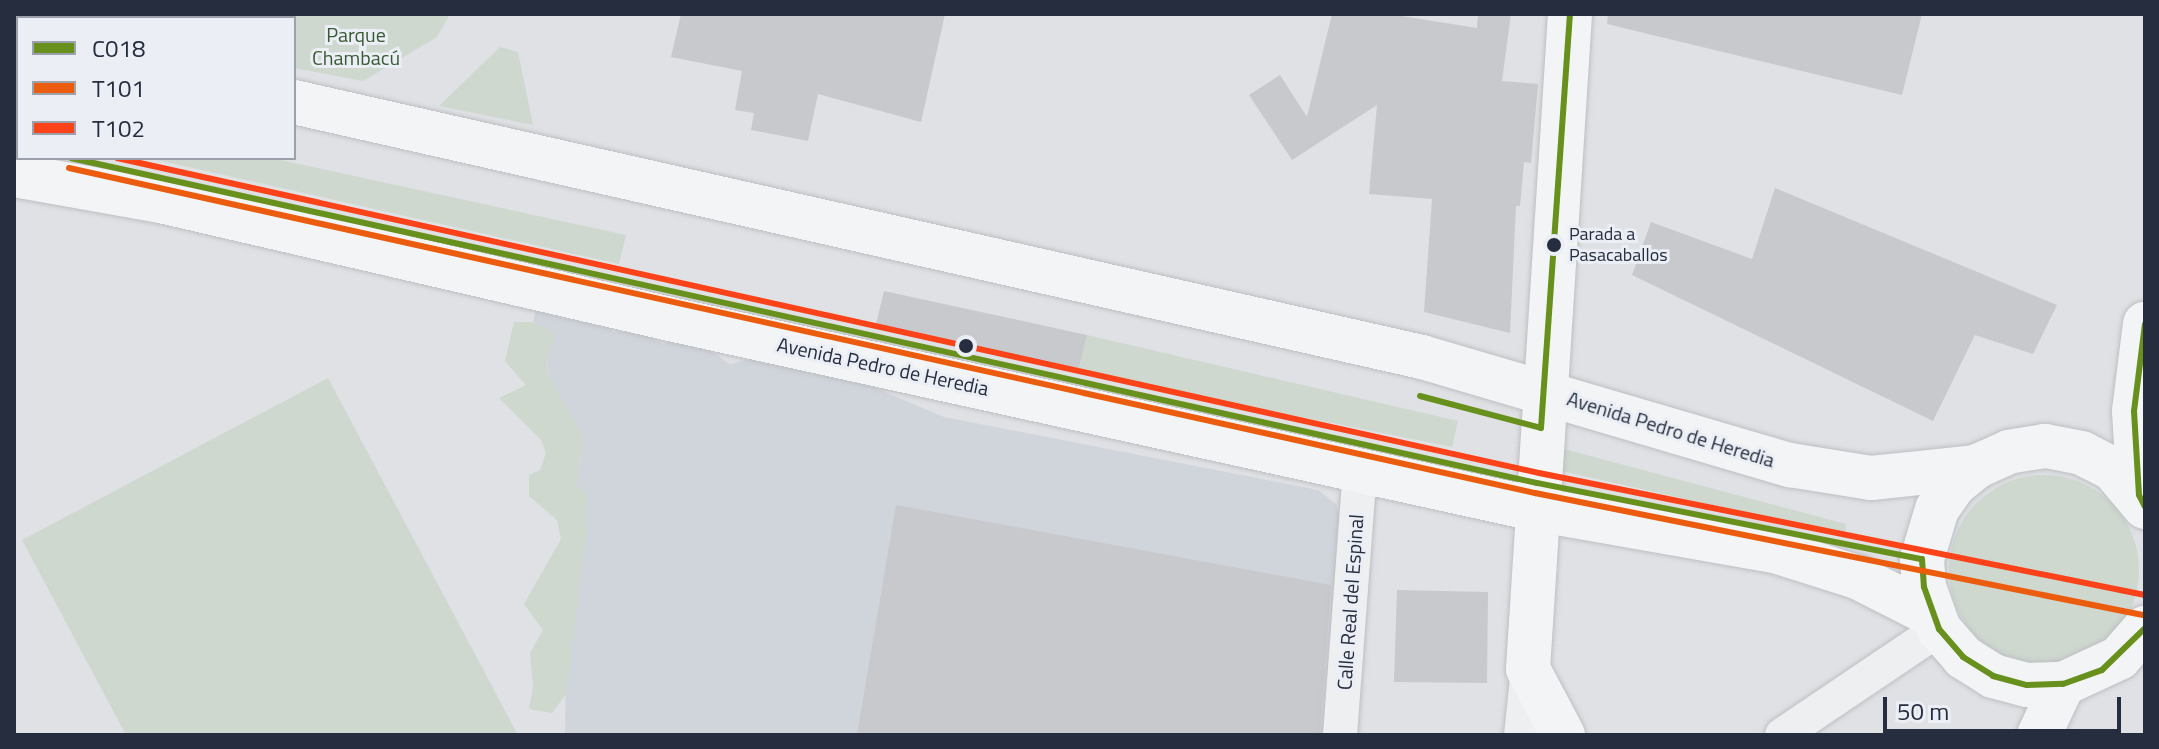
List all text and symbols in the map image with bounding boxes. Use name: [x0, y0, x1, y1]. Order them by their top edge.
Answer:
legend: [16, 16, 296, 160]
park label: Parque Chambacú: [312, 23, 400, 70]
text: C018: [92, 30, 145, 66]
text: T101: [92, 70, 145, 106]
text: T102: [92, 110, 145, 146]
place label: Parada a Pasacaballos: [1569, 224, 1668, 266]
marker: Parada a Pasacaballos: [1546, 237, 1562, 253]
street label: Avenida Pedro de Heredia: [775, 332, 991, 400]
unlabelled marker: [958, 338, 974, 354]
street label: Avenida Pedro de Heredia: [1564, 386, 1778, 472]
street label: Calle Real del Espinal: [1332, 513, 1368, 691]
scale bar: [1887, 681, 2125, 731]
text: 50 m: [1897, 693, 1949, 729]

